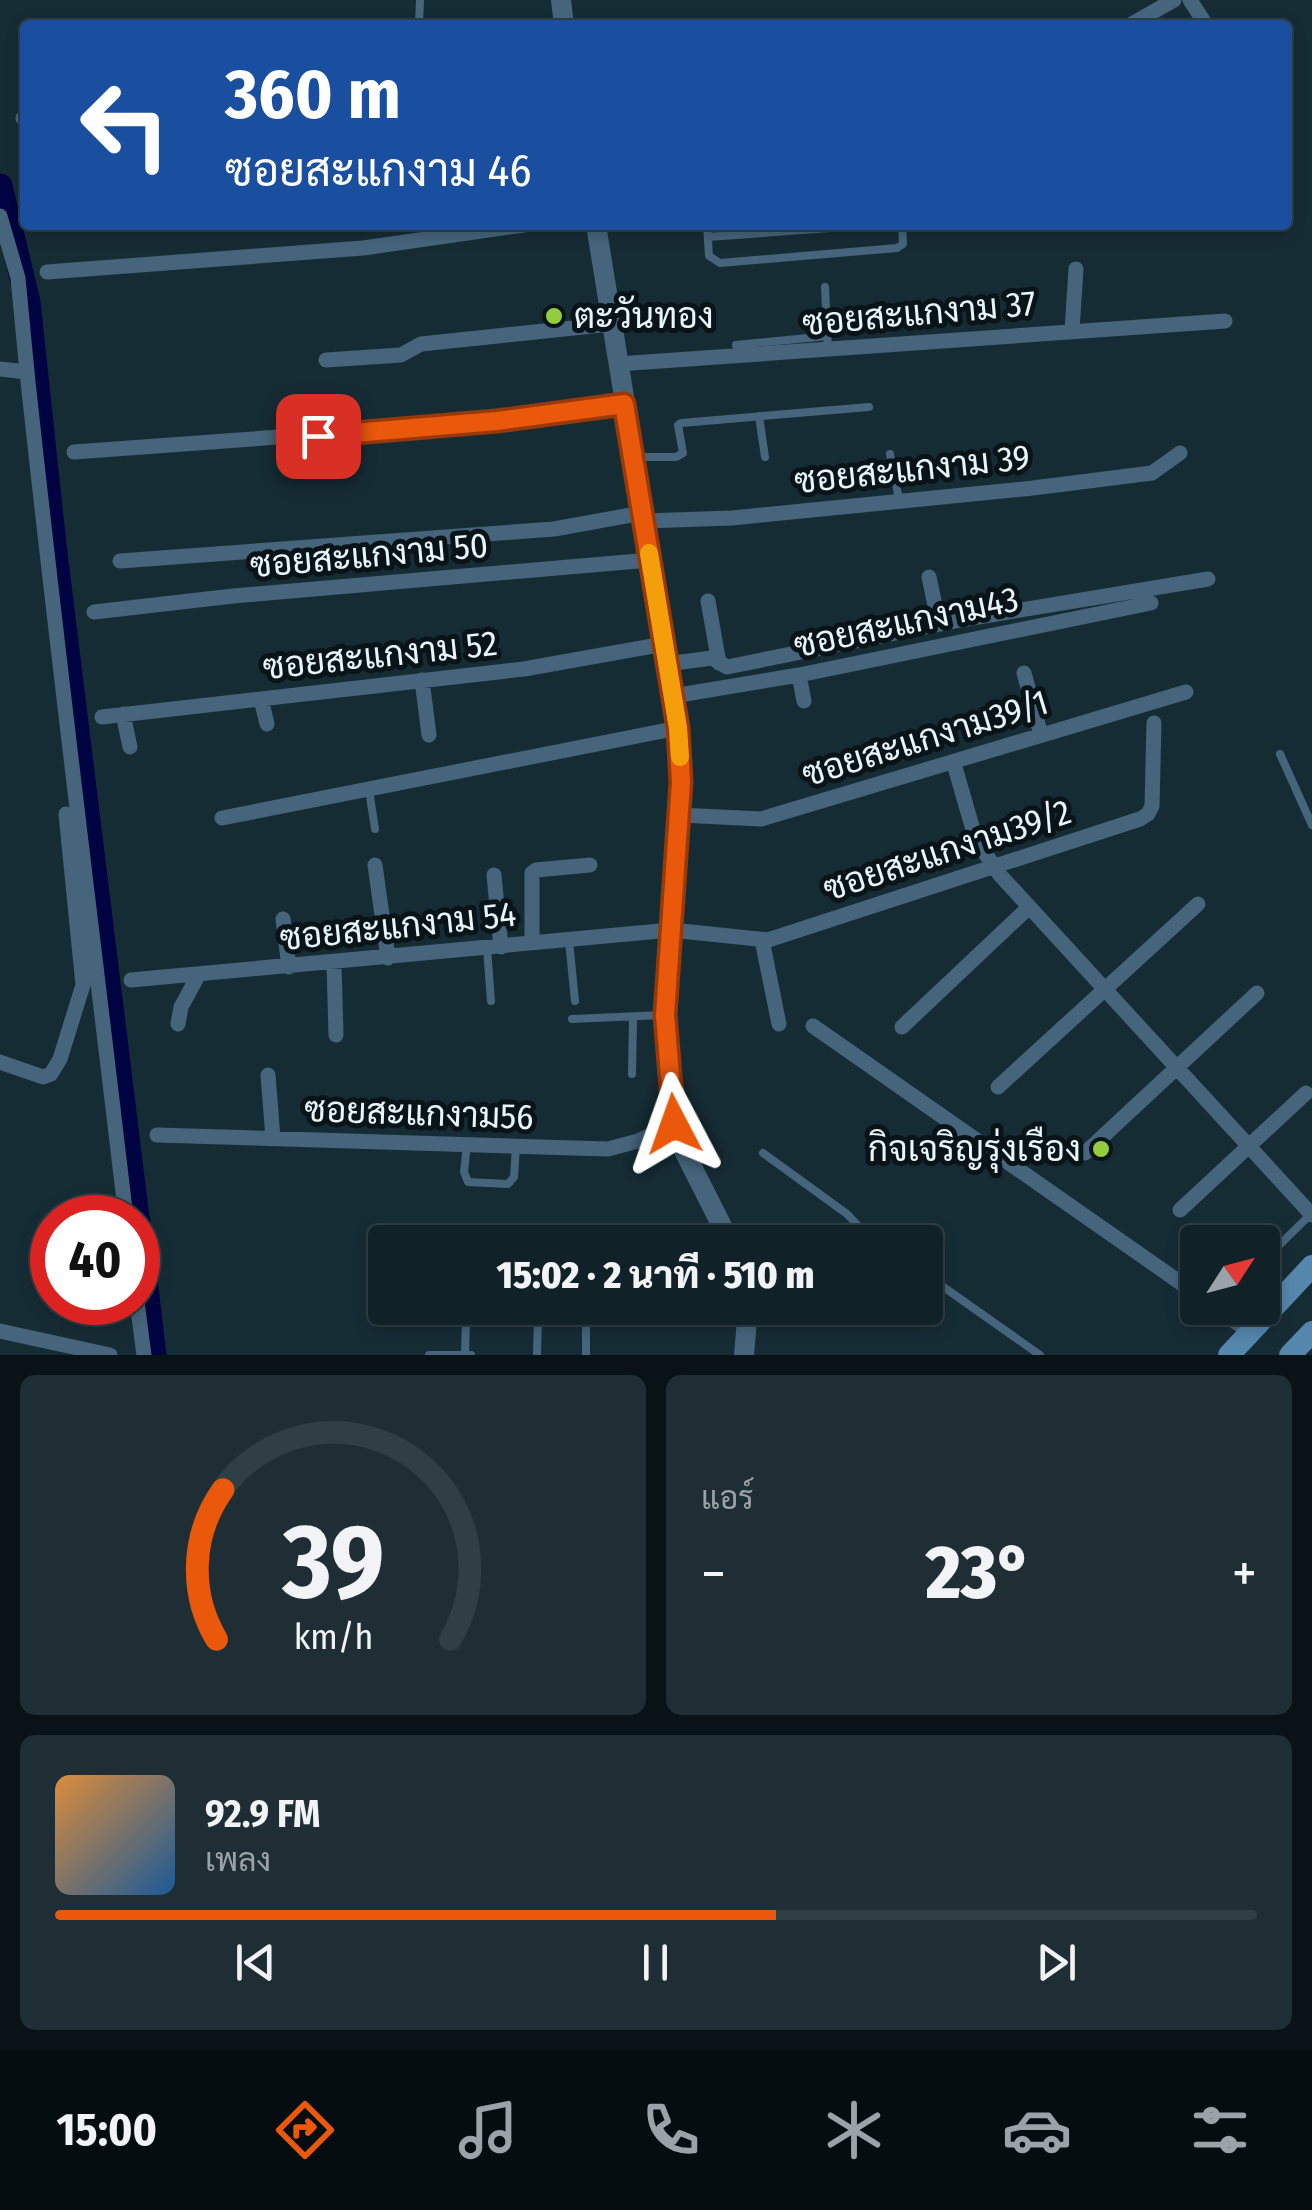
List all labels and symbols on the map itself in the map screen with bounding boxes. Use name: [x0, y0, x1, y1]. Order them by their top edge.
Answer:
street label: ซอยสะแกงาม 37: [801, 282, 1037, 344]
place label: ตะวันทอง: [574, 295, 714, 337]
marker: ตะวันทอง: [543, 305, 565, 327]
pin: [276, 394, 361, 479]
street label: ซอยสะแกงาม 39: [792, 436, 1032, 502]
street label: ซอยสะแกงาม 50: [248, 524, 490, 586]
street label: ซอยสะแกงาม43: [790, 578, 1022, 666]
street label: ซอยสะแกงาม 52: [261, 622, 499, 688]
street label: ซอยสะแกงาม39/1: [797, 681, 1053, 795]
street label: ซอยสะแกงาม39/2: [818, 790, 1076, 910]
street label: ซอยสะแกงาม 54: [278, 893, 518, 959]
position arrow: [622, 1072, 726, 1176]
street label: ซอยสะแกงาม56: [304, 1088, 534, 1138]
place label: กิจเจริญรุ่งเรือง: [868, 1126, 1081, 1173]
marker: กิจเจริญรุ่งเรือง: [1090, 1138, 1112, 1160]
speed limit sign: 40: [30, 1195, 160, 1325]
north arrow: [1180, 1225, 1280, 1325]

